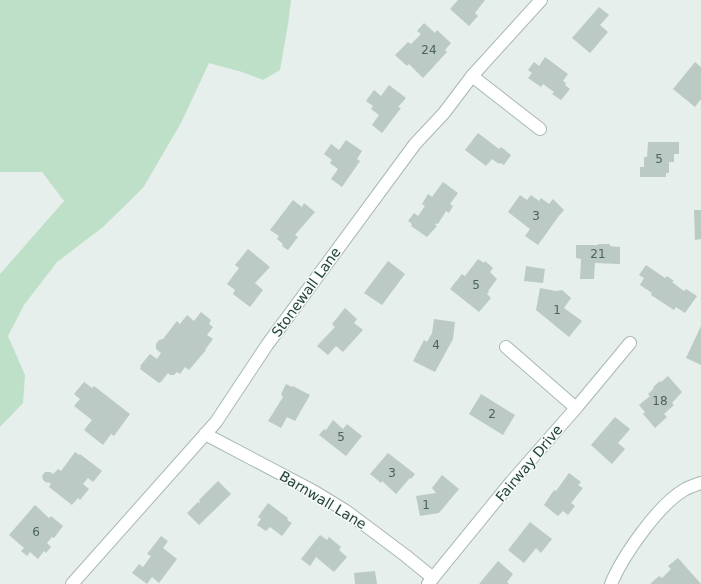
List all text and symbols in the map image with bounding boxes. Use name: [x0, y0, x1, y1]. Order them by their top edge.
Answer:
house number: 24: [421, 43, 437, 57]
house number: 5: [655, 152, 663, 166]
house number: 3: [532, 209, 540, 223]
street label: Stonewall Lane: [268, 244, 344, 340]
house number: 21: [590, 247, 606, 261]
house number: 5: [472, 278, 480, 292]
house number: 1: [553, 303, 561, 317]
house number: 4: [432, 338, 440, 352]
house number: 18: [652, 394, 668, 408]
house number: 2: [488, 407, 496, 421]
street label: Fairway Drive: [492, 421, 566, 505]
house number: 5: [337, 430, 345, 444]
house number: 3: [388, 466, 396, 480]
street label: Barnwall Lane: [277, 468, 369, 532]
house number: 1: [422, 498, 430, 512]
house number: 6: [32, 525, 40, 539]

